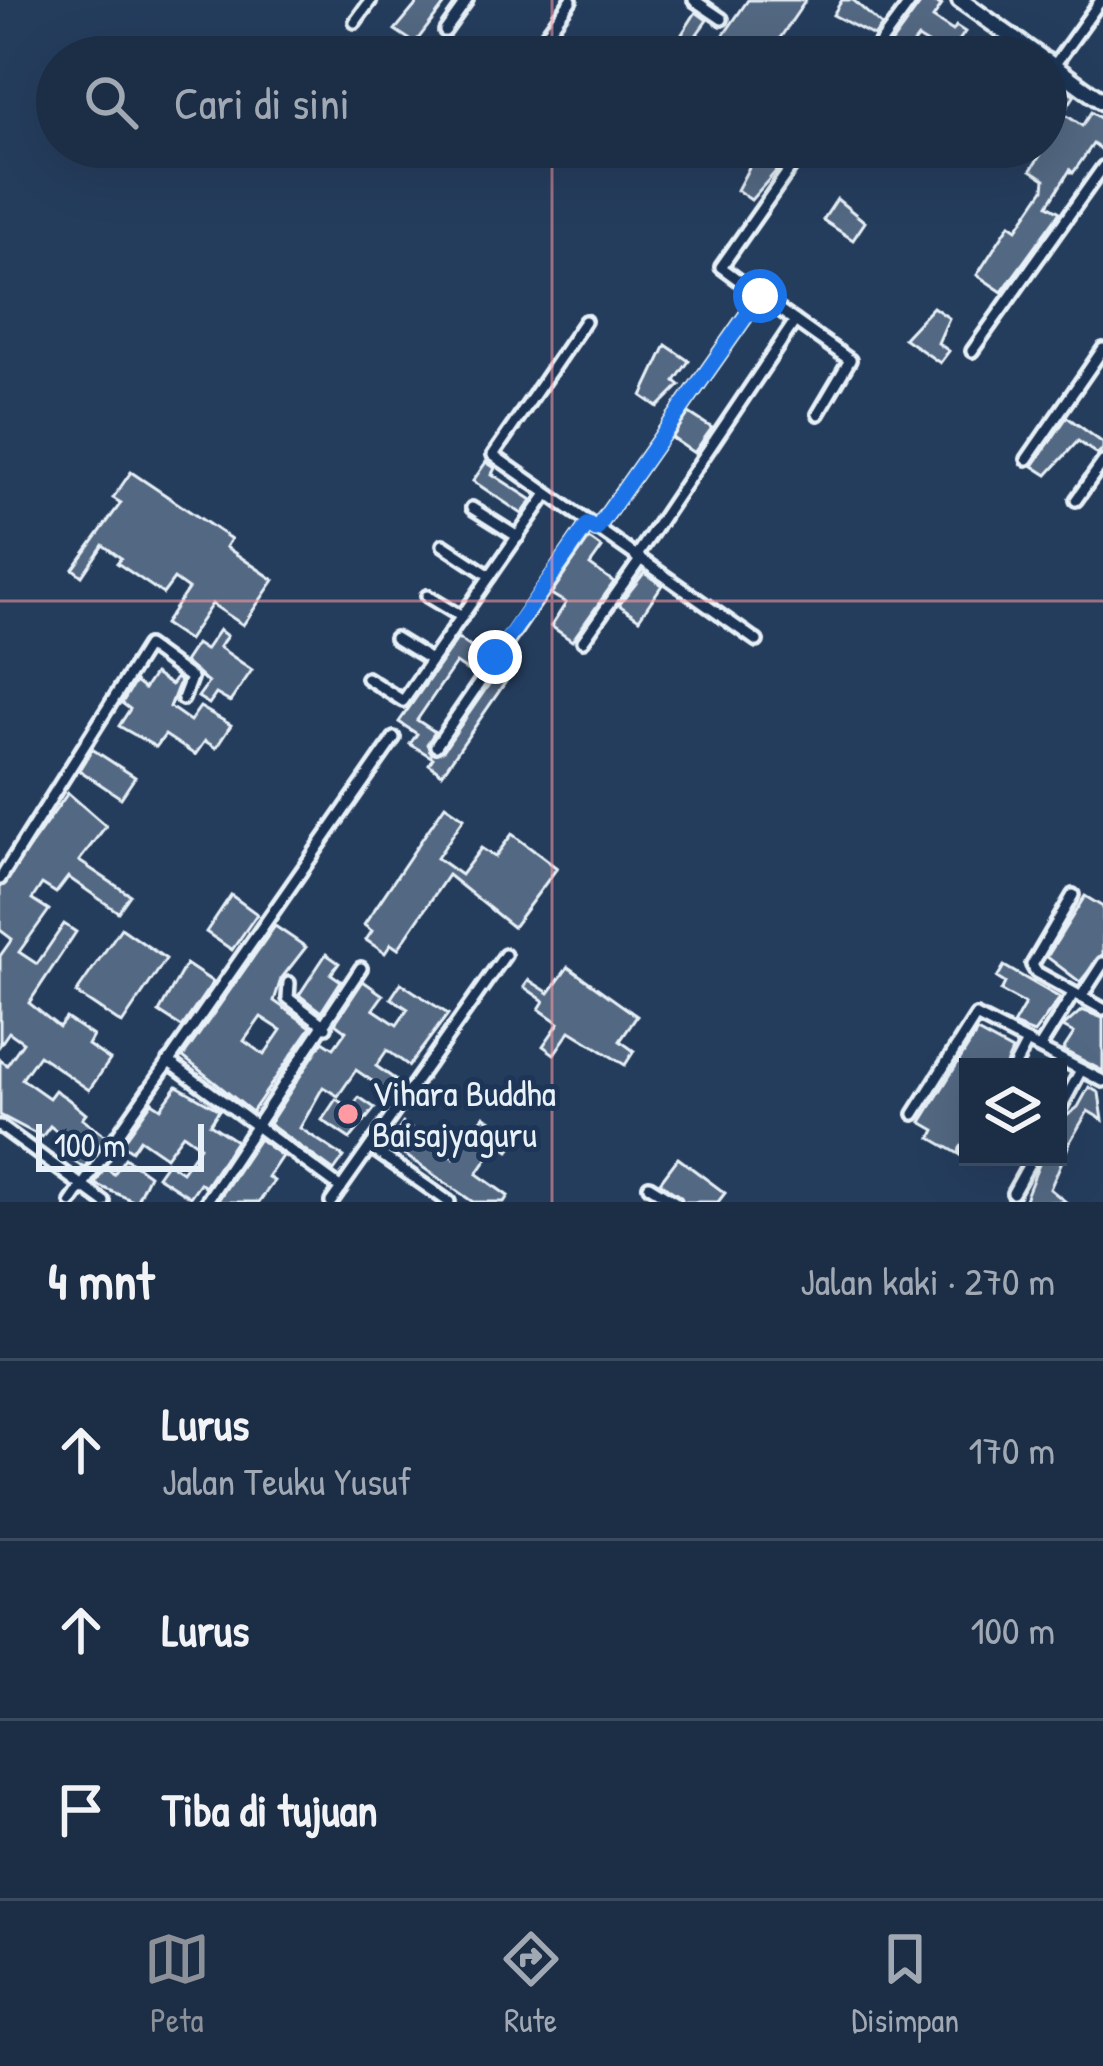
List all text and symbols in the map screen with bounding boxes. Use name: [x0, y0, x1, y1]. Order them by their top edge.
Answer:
search box: [36, 36, 1067, 168]
icon: search: [78, 69, 144, 135]
text: Cari di sini: [174, 72, 350, 133]
route start: [733, 269, 787, 323]
route end: [468, 630, 522, 684]
map controls: [959, 1058, 1067, 1166]
button: layers: [959, 1058, 1067, 1166]
place label: Vihara Buddha Baisajyaguru: [372, 1068, 556, 1158]
marker: Vihara Buddha Baisajyaguru: [335, 1101, 361, 1127]
scale bar: [36, 1118, 204, 1171]
text: 100 m: [54, 1123, 126, 1167]
text: 4 mnt: [48, 1246, 154, 1315]
text: Jalan kaki · 270 m: [800, 1254, 1055, 1307]
text: Lurus: [162, 1393, 249, 1454]
icon: ahead: [48, 1417, 114, 1483]
text: 170 m: [969, 1423, 1055, 1476]
text: Jalan Teuku Yusuf: [162, 1454, 412, 1507]
icon: ahead: [48, 1597, 114, 1663]
text: Lurus: [162, 1599, 249, 1660]
text: 100 m: [970, 1603, 1055, 1656]
icon: arrive: [48, 1777, 114, 1843]
text: Tiba di tujuan: [162, 1779, 378, 1840]
tab: Peta: [144, 1926, 210, 2042]
tab: Rute: [498, 1926, 564, 2042]
tab: Disimpan: [851, 1926, 959, 2042]

